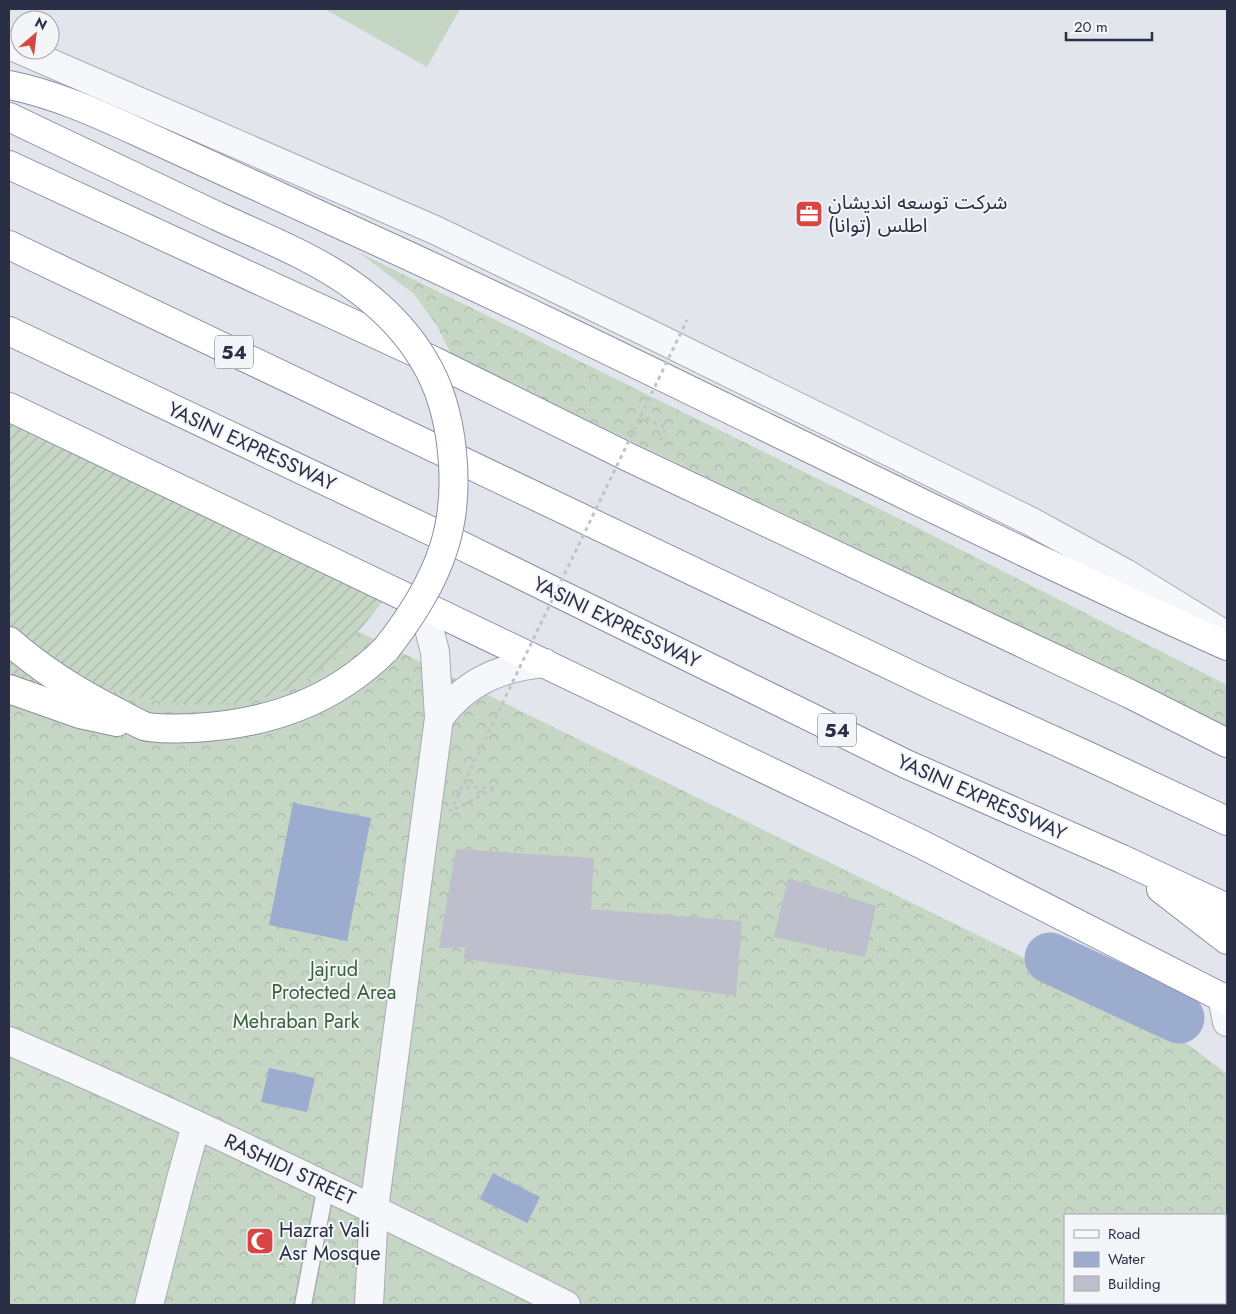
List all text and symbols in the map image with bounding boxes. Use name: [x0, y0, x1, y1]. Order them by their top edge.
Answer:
north arrow: [10, 10, 60, 60]
scale bar: [1066, 10, 1152, 42]
text: N: [31, 12, 51, 35]
text: 20 m: [1074, 16, 1108, 38]
place label: شرکت توسعه اندیشان اطلس (توانا): [828, 188, 1007, 240]
office icon: شرکت توسعه اندیشان اطلس (توانا): [794, 199, 824, 229]
road number: 54: [215, 336, 253, 368]
street label: YASINI EXPRESSWAY: [163, 395, 341, 499]
street label: YASINI EXPRESSWAY: [528, 569, 706, 676]
road number: 54: [818, 714, 856, 746]
street label: YASINI EXPRESSWAY: [892, 747, 1072, 848]
park label: Jajrud Protected Area: [272, 955, 396, 1007]
park label: Mehraban Park: [233, 1007, 360, 1036]
street label: RASHIDI STREET: [219, 1126, 361, 1213]
legend: [1064, 1214, 1226, 1304]
place label: Hazrat Vali Asr Mosque: [279, 1216, 381, 1268]
text: Road: [1108, 1223, 1140, 1245]
mosque icon: Hazrat Vali Asr Mosque: [245, 1226, 275, 1256]
text: Water: [1108, 1248, 1146, 1270]
text: Building: [1108, 1273, 1160, 1295]

